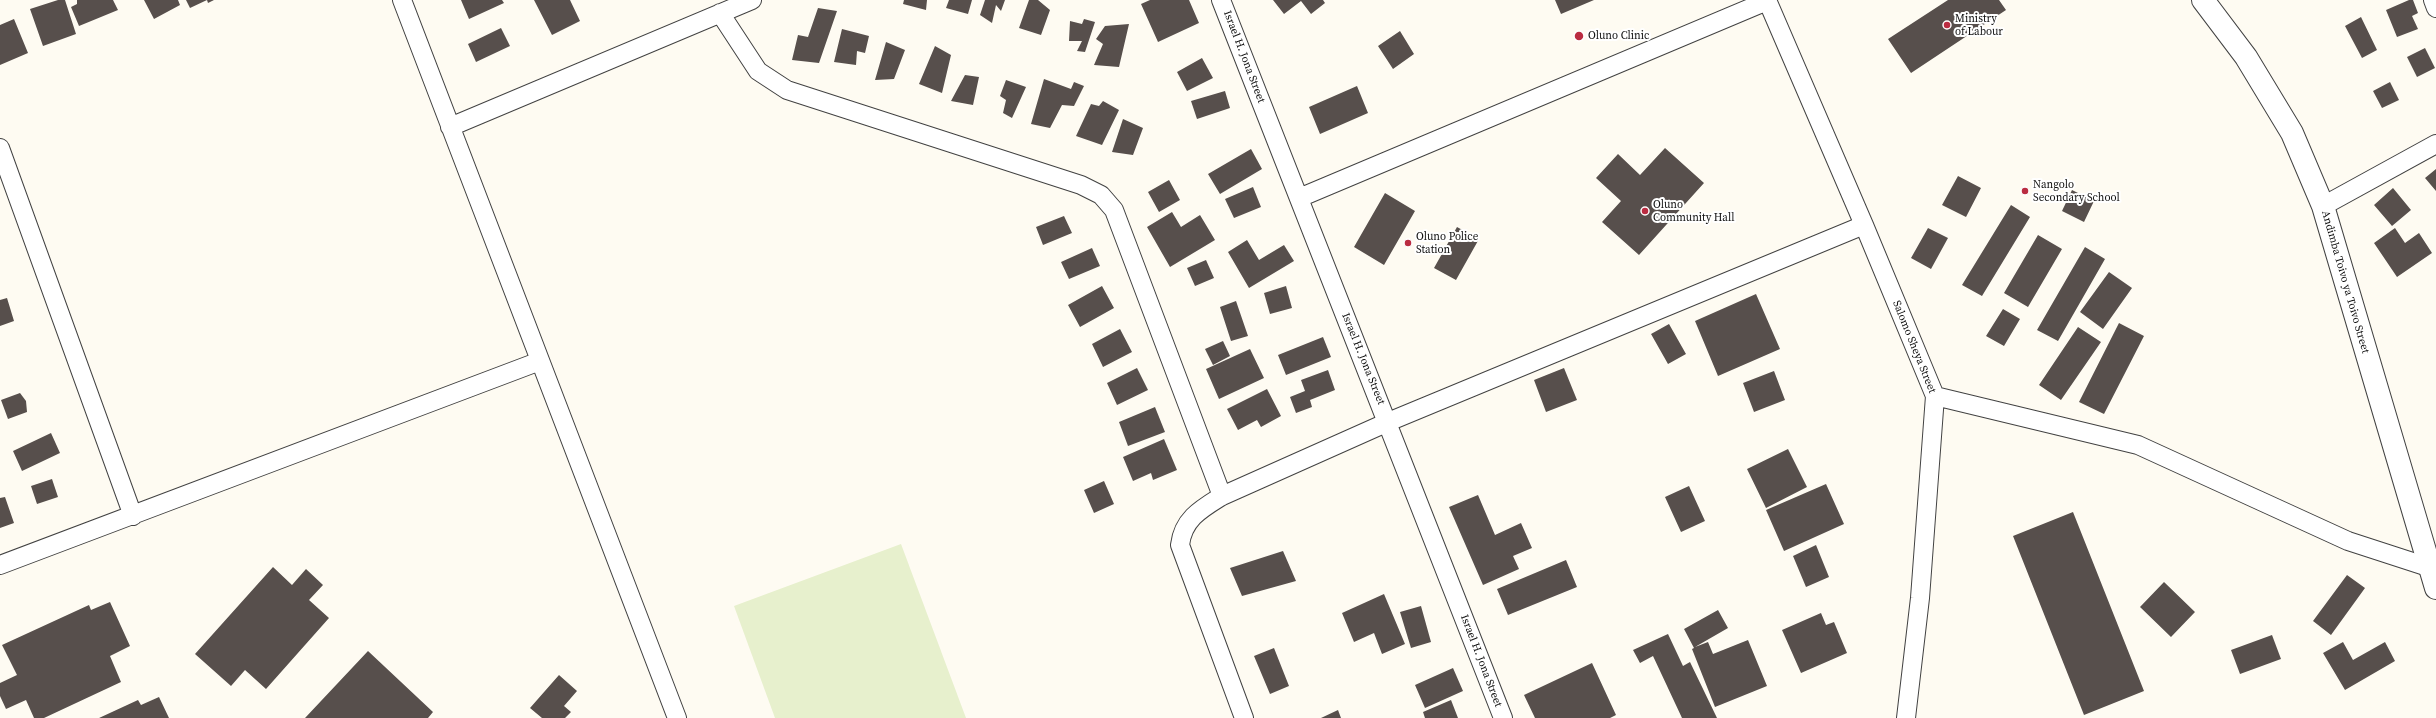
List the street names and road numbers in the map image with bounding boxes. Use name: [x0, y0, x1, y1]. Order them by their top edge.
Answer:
street label: Israel H. Jona Street: [1220, 9, 1268, 105]
street label: Andimba Toivo ya Toivo Street: [2318, 209, 2372, 355]
street label: Salomo Sheya Street: [1889, 299, 1939, 395]
street label: Israel H. Jona Street: [1339, 311, 1387, 407]
street label: Israel H. Jona Street: [1457, 613, 1505, 709]

